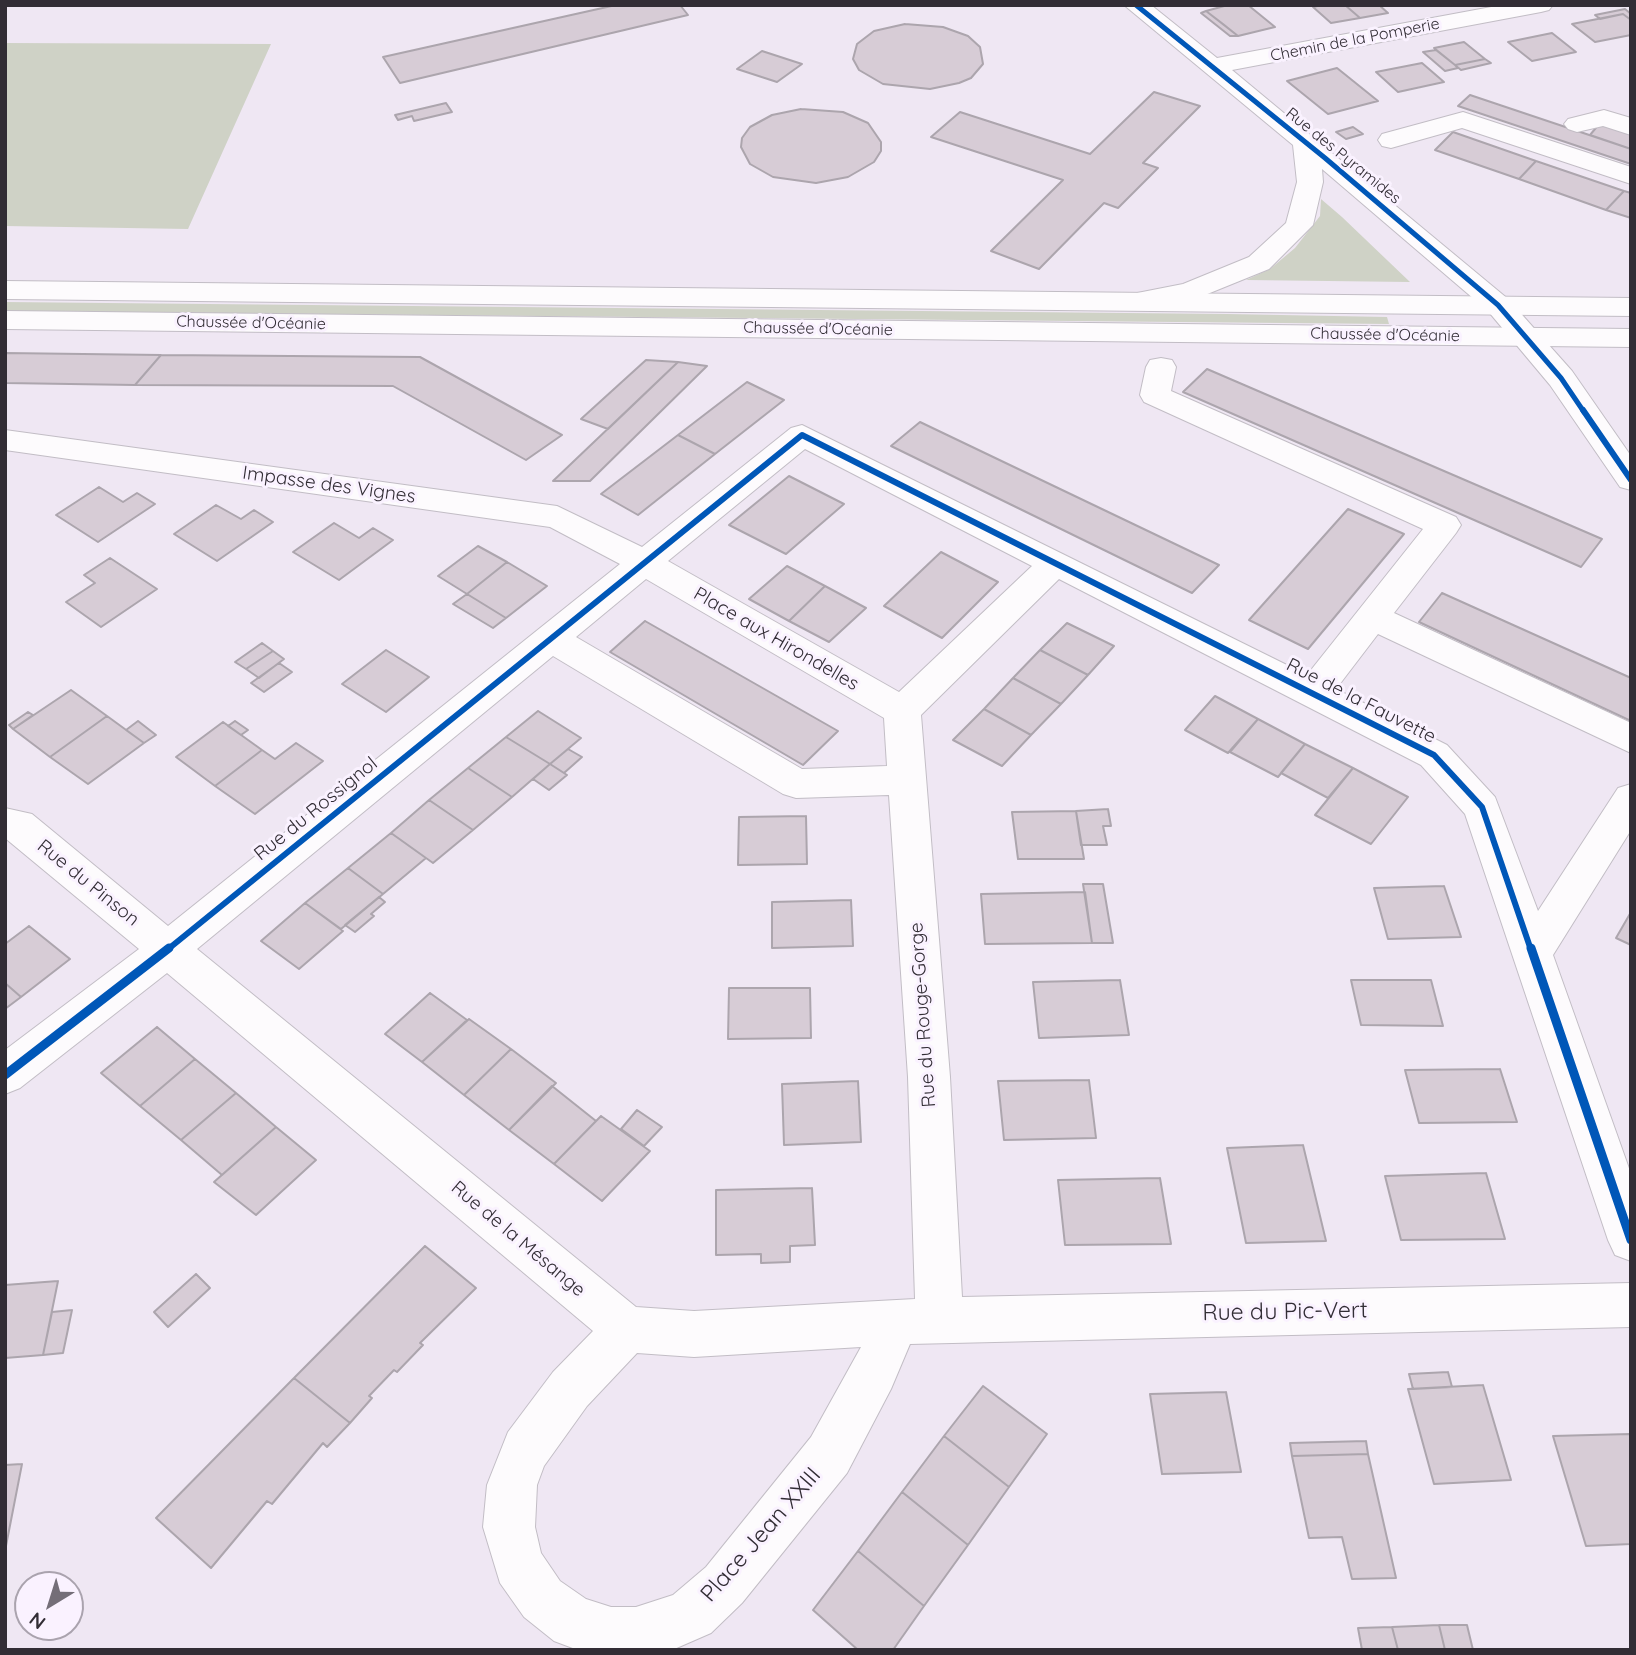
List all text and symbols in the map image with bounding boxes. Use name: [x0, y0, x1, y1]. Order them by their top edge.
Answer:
street label: Chemin de la Pomperie: [1269, 14, 1441, 66]
street label: Rue des Pyramides: [1282, 104, 1404, 208]
street label: Chaussée d'Océanie: [176, 312, 326, 334]
street label: Chaussée d'Océanie: [743, 318, 893, 340]
street label: Chaussée d'Océanie: [1310, 324, 1460, 346]
street label: Impasse des Vignes: [241, 462, 417, 508]
street label: Place aux Hirondelles: [689, 582, 863, 696]
street label: Rue de la Fauvette: [1283, 654, 1439, 748]
street label: Rue du Rossignol: [250, 752, 382, 866]
street label: Rue du Pinson: [32, 835, 144, 931]
street label: Rue du Rouge-Gorge: [905, 922, 941, 1108]
street label: Rue de la Mésange: [446, 1176, 590, 1302]
street label: Rue du Pic-Vert: [1202, 1297, 1368, 1327]
street label: Place Jean XXIII: [695, 1462, 827, 1608]
north arrow: [14, 1571, 84, 1641]
text: N: [24, 1607, 50, 1635]

